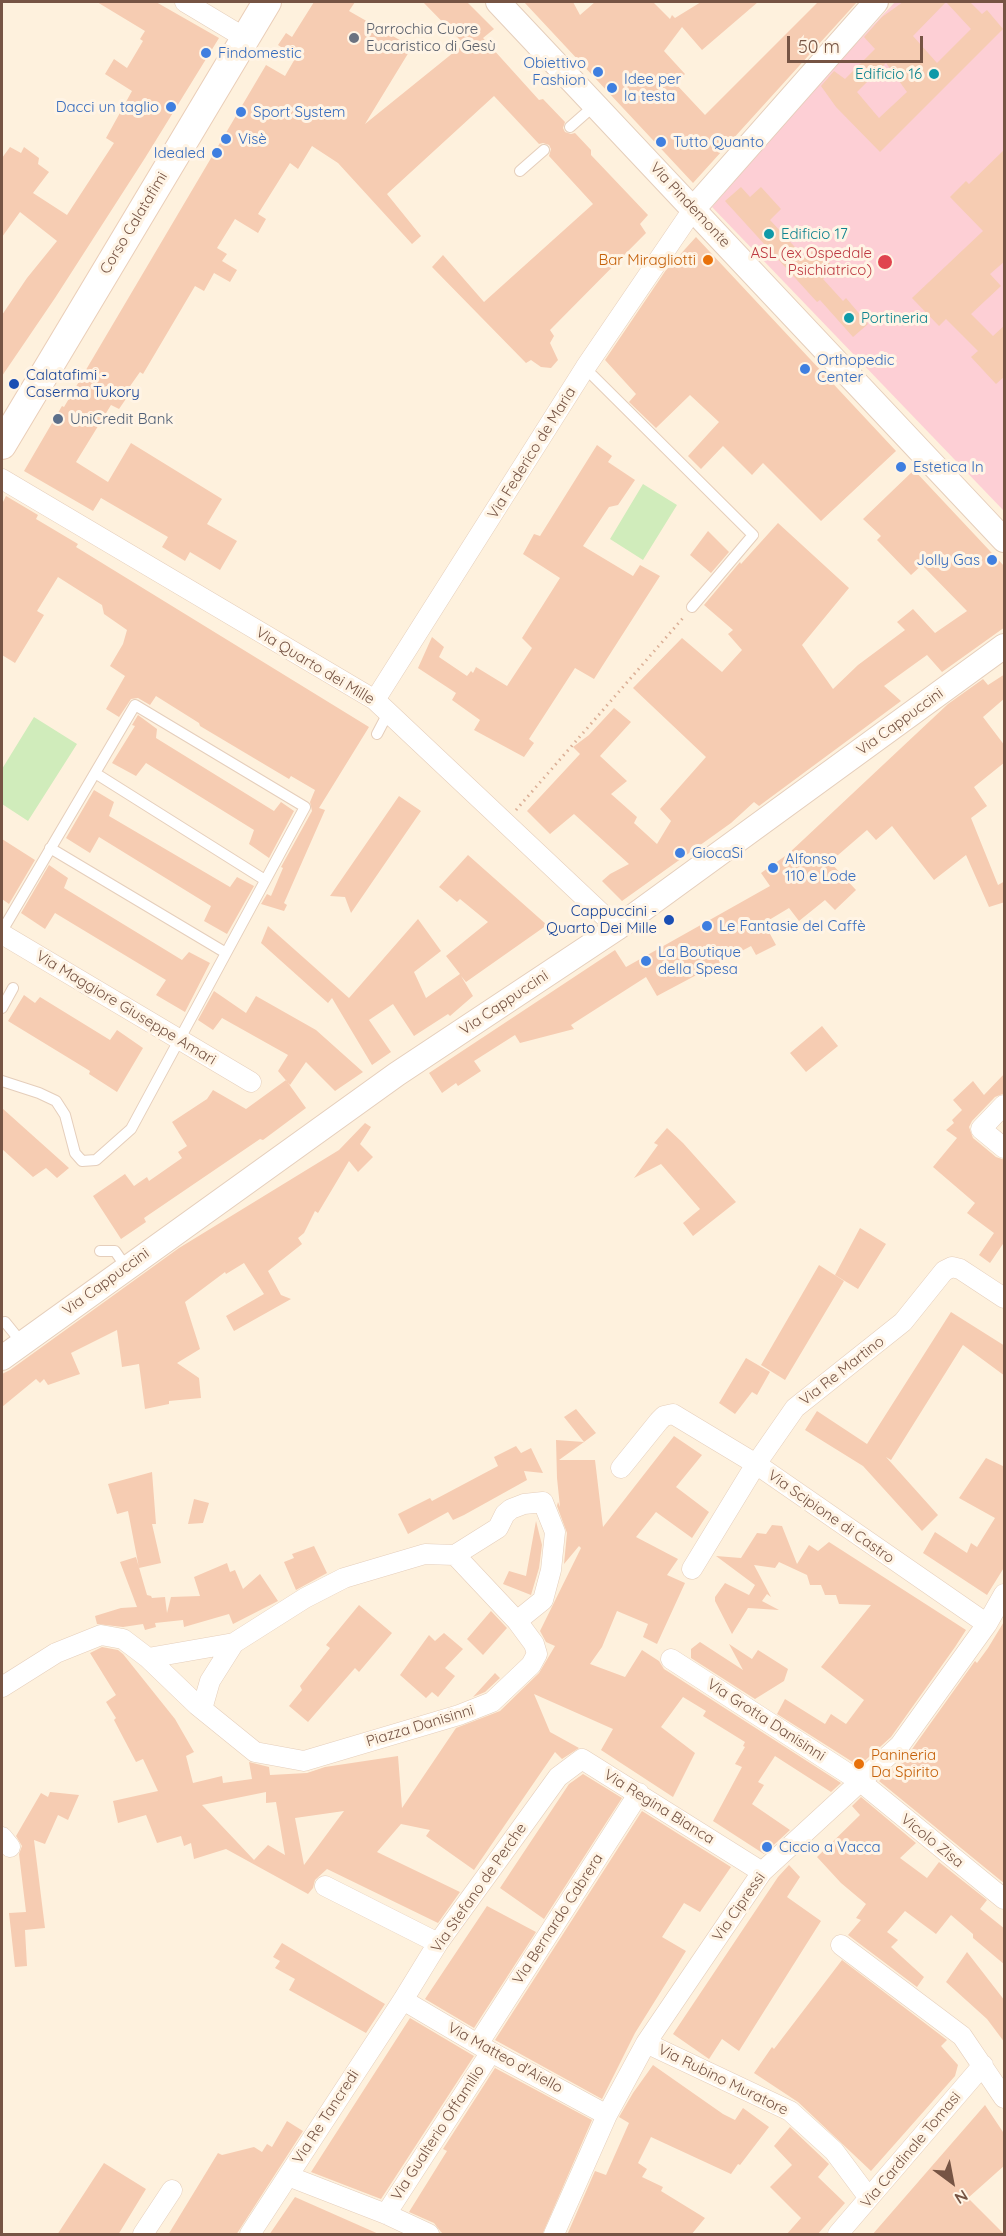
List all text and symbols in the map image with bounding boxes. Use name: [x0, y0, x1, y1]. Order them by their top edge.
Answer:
place label: Parrochia Cuore Eucaristico di Gesù: [366, 20, 496, 55]
scale bar: [790, 24, 926, 62]
marker: Parrochia Cuore Eucaristico di Gesù: [347, 31, 361, 45]
text: 50 m: [798, 35, 840, 58]
place label: Findomestic: [218, 44, 302, 62]
marker: Findomestic: [199, 46, 213, 60]
place label: Obiettivo Fashion: [523, 54, 586, 89]
marker: Obiettivo Fashion: [591, 65, 605, 79]
place label: Edificio 16: [855, 65, 922, 83]
marker: Edificio 16: [927, 67, 941, 81]
place label: Idee per la testa: [624, 70, 681, 105]
marker: Idee per la testa: [605, 81, 619, 95]
place label: Dacci un taglio: [56, 98, 159, 116]
marker: Dacci un taglio: [164, 100, 178, 114]
place label: Sport System: [253, 103, 346, 121]
marker: Sport System: [234, 105, 248, 119]
place label: Visè: [238, 130, 267, 148]
marker: Visè: [219, 132, 233, 146]
place label: Tutto Quanto: [673, 133, 764, 151]
marker: Tutto Quanto: [654, 135, 668, 149]
place label: Idealed: [154, 144, 205, 162]
marker: Idealed: [210, 146, 224, 160]
street label: Via Pindemonte: [646, 159, 734, 251]
street label: Corso Calatafimi: [96, 169, 172, 277]
place label: Edificio 17: [781, 225, 848, 243]
marker: Edificio 17: [762, 227, 776, 241]
place label: ASL (ex Ospedale Psichiatrico): [750, 244, 872, 279]
place label: Bar Miragliotti: [599, 251, 696, 269]
marker: Bar Miragliotti: [701, 253, 715, 267]
marker: ASL (ex Ospedale Psichiatrico): [876, 253, 894, 271]
place label: Portineria: [861, 309, 928, 327]
marker: Portineria: [842, 311, 856, 325]
place label: Orthopedic Center: [817, 351, 895, 386]
marker: Orthopedic Center: [798, 362, 812, 376]
place label: Calatafimi - Caserma Tukory: [26, 366, 140, 401]
marker: Calatafimi - Caserma Tukory: [7, 377, 21, 391]
street label: Via Federico de Maria: [484, 384, 580, 522]
place label: UniCredit Bank: [70, 410, 173, 428]
marker: UniCredit Bank: [51, 412, 65, 426]
place label: Estetica In: [913, 458, 984, 476]
marker: Estetica In: [894, 460, 908, 474]
place label: Jolly Gas: [916, 551, 980, 569]
marker: Jolly Gas: [985, 553, 999, 567]
street label: Via Quarto dei Mille: [252, 623, 378, 709]
street label: Via Cappuccini: [853, 685, 947, 759]
place label: GiocaSi: [692, 844, 743, 862]
marker: GiocaSi: [673, 846, 687, 860]
place label: Alfonso 110 e Lode: [785, 850, 856, 885]
marker: Alfonso 110 e Lode: [766, 861, 780, 875]
place label: Cappuccini - Quarto Dei Mille: [546, 902, 657, 937]
marker: Cappuccini - Quarto Dei Mille: [662, 913, 676, 927]
place label: Le Fantasie del Caffè: [719, 917, 866, 935]
marker: Le Fantasie del Caffè: [700, 919, 714, 933]
place label: La Boutique della Spesa: [658, 943, 741, 978]
street label: Via Maggiore Giuseppe Amari: [33, 947, 219, 1069]
marker: La Boutique della Spesa: [639, 954, 653, 968]
street label: Via Cappuccini: [456, 967, 552, 1039]
street label: Via Cappuccini: [59, 1245, 153, 1319]
street label: Via Re Martino: [796, 1332, 888, 1410]
street label: Via Scipione di Castro: [764, 1467, 898, 1567]
street label: Via Grotta Danisinni: [704, 1675, 828, 1765]
street label: Piazza Danisinni: [364, 1701, 476, 1751]
place label: Panineria Da Spirito: [871, 1746, 939, 1781]
marker: Panineria Da Spirito: [852, 1757, 866, 1771]
street label: Via Regina Bianca: [600, 1766, 718, 1848]
street label: Vicolo Zisa: [897, 1810, 967, 1872]
street label: Via Stefano de Perche: [428, 1820, 530, 1956]
place label: Ciccio a Vacca: [779, 1838, 881, 1856]
marker: Ciccio a Vacca: [760, 1840, 774, 1854]
street label: Via Bernardo Cabrera: [509, 1850, 607, 1988]
street label: Via Cipressi: [709, 1869, 769, 1945]
street label: Via Matteo d'Aiello: [444, 2019, 566, 2097]
street label: Via Rubino Muratore: [655, 2041, 791, 2119]
street label: Via Gualterio Offamilio: [388, 2062, 488, 2204]
street label: Via Re Tancredi: [289, 2067, 363, 2167]
street label: Via Cardinale Tomasi: [857, 2088, 965, 2212]
north arrow: [922, 2152, 982, 2212]
text: N: [951, 2186, 972, 2209]

